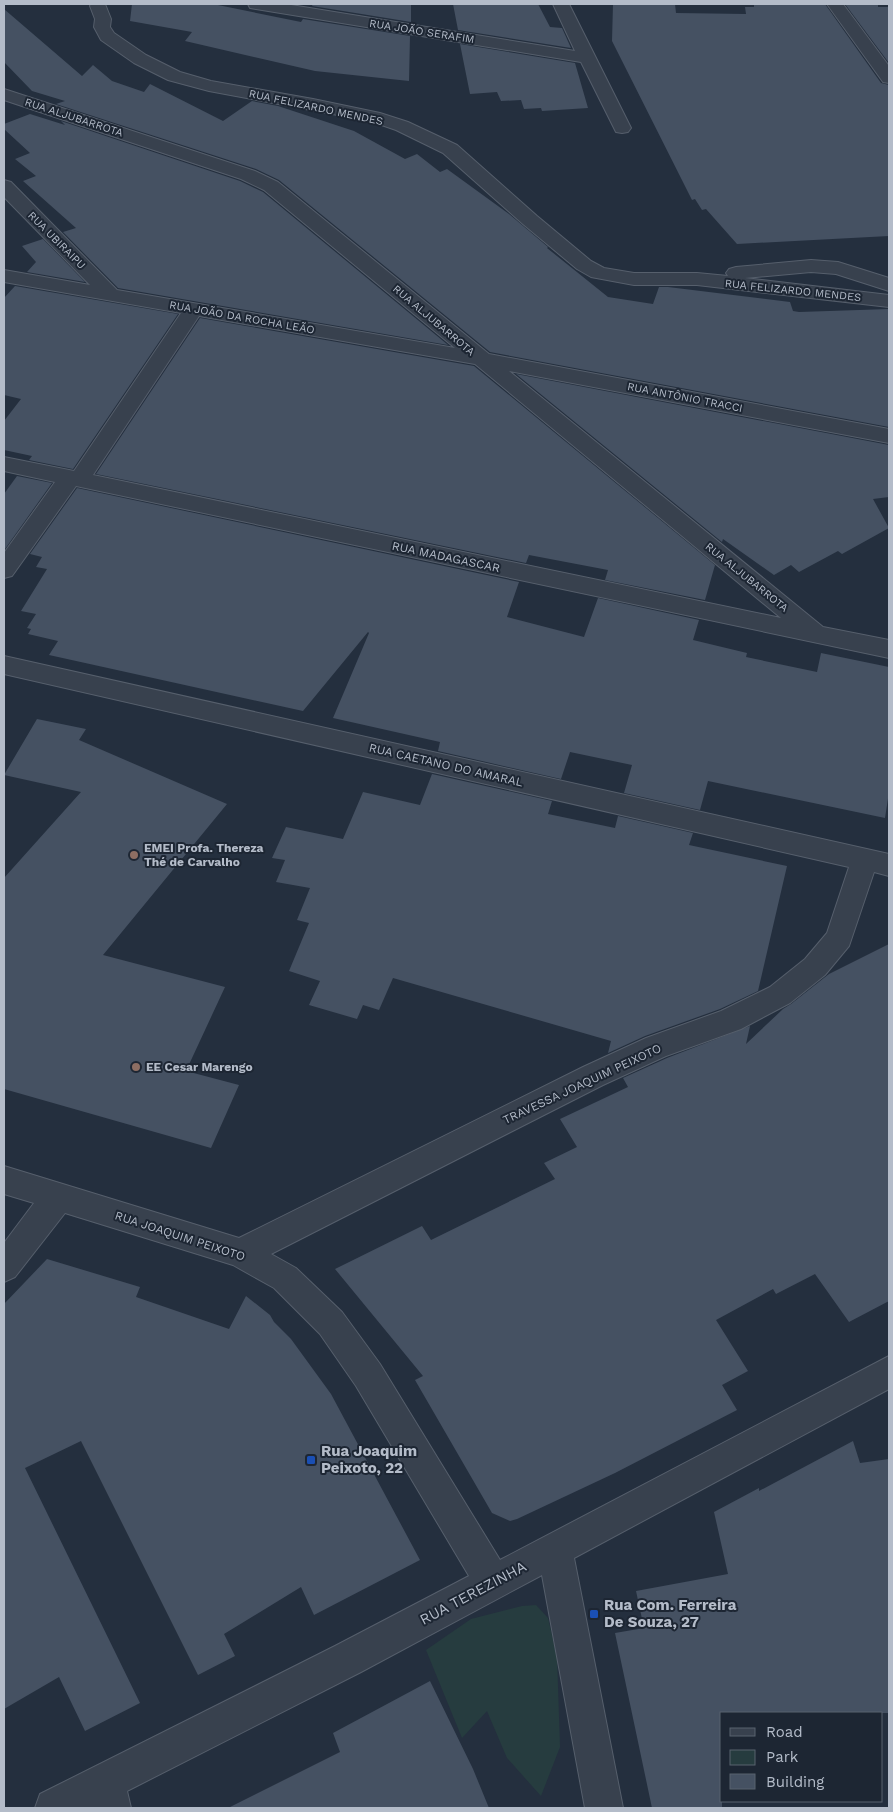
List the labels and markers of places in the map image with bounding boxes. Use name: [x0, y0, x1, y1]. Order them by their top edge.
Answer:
place label: EMEI Profa. Thereza Thé de Carvalho: [144, 841, 264, 869]
marker: EMEI Profa. Thereza Thé de Carvalho: [128, 849, 140, 861]
place label: EE Cesar Marengo: [146, 1060, 253, 1074]
marker: EE Cesar Marengo: [130, 1061, 142, 1073]
place label: Rua Joaquim Peixoto, 22: [321, 1442, 417, 1477]
marker: Rua Joaquim Peixoto, 22: [305, 1454, 317, 1466]
place label: Rua Com. Ferreira De Souza, 27: [604, 1596, 737, 1631]
marker: Rua Com. Ferreira De Souza, 27: [588, 1608, 600, 1620]

